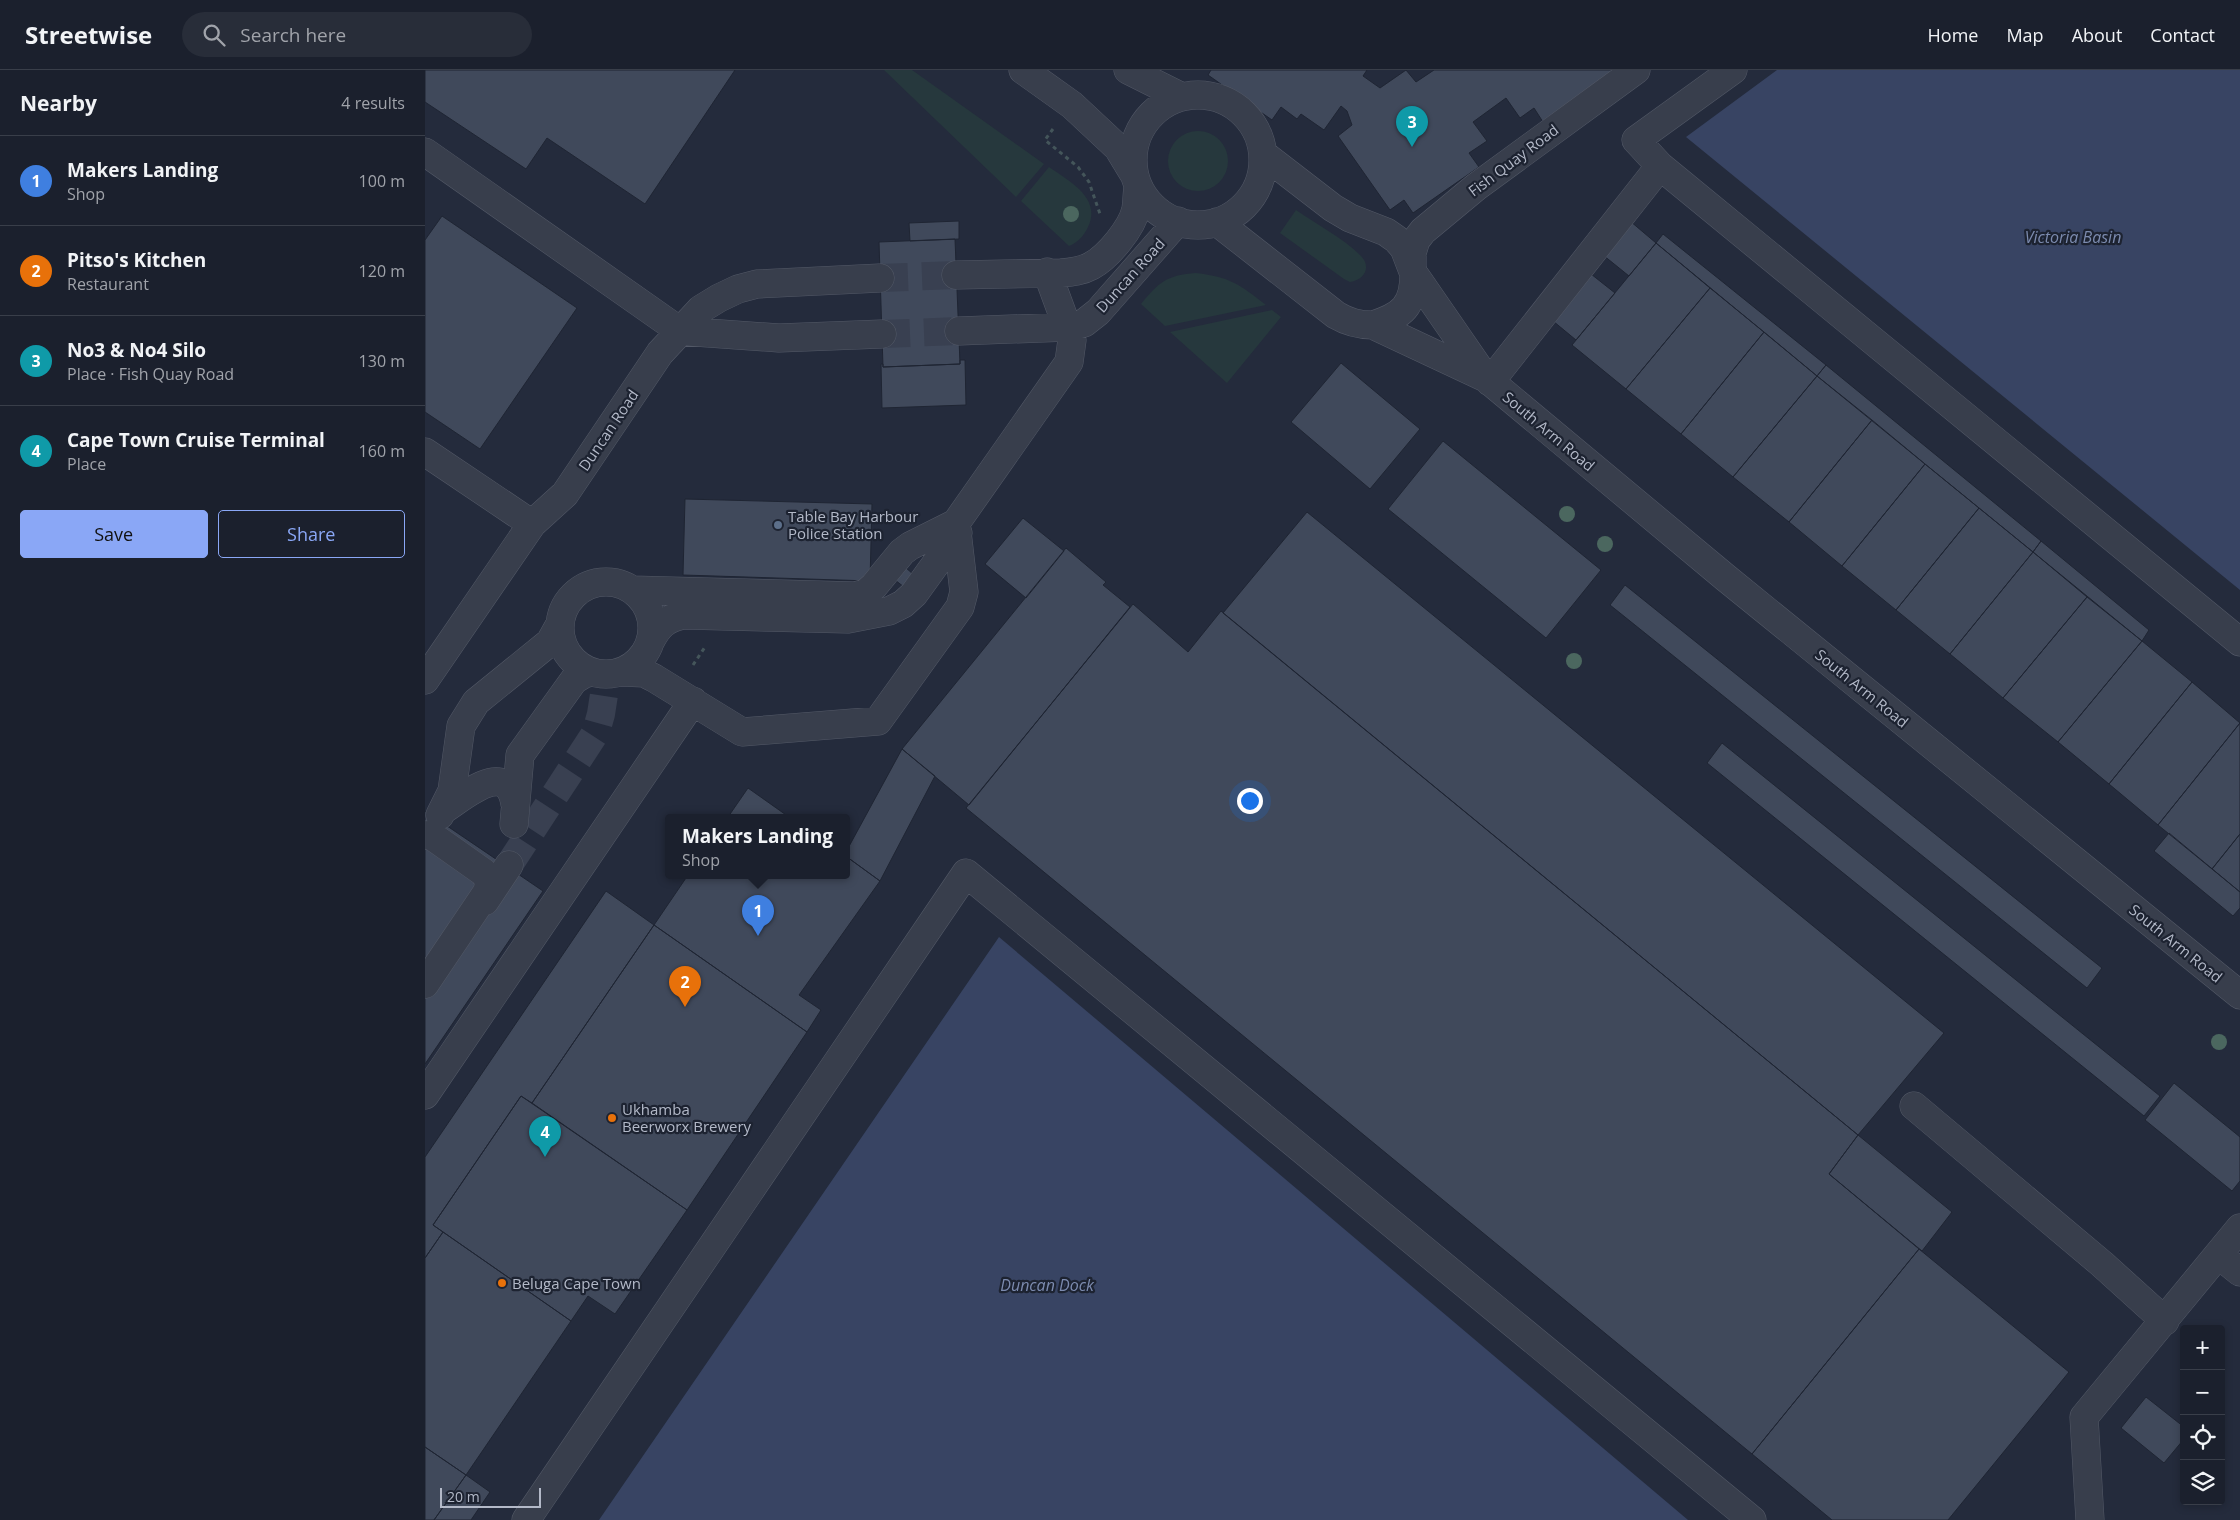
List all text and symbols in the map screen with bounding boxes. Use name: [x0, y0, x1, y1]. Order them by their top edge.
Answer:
search box: [182, 12, 532, 57]
text: Streetwise: [25, 18, 152, 51]
icon: search: [200, 21, 228, 49]
text: Search here: [240, 22, 346, 48]
text: Home: [1928, 23, 1978, 47]
text: Map: [2006, 23, 2044, 47]
text: About: [2072, 23, 2122, 47]
text: Contact: [2150, 23, 2215, 47]
text: Nearby: [20, 89, 97, 117]
text: 4 results: [341, 92, 405, 114]
pin: 3: [1396, 106, 1428, 147]
street label: Fish Quay Road: [1464, 119, 1562, 201]
text: Makers Landing: [67, 157, 218, 183]
text: 1: [31, 170, 41, 192]
text: 100 m: [359, 170, 405, 192]
text: Shop: [67, 183, 105, 205]
water label: Victoria Basin: [2025, 226, 2121, 248]
street label: Duncan Road: [1091, 233, 1169, 317]
text: Pitso's Kitchen: [67, 247, 206, 273]
text: 2: [31, 260, 41, 282]
text: 120 m: [359, 260, 405, 282]
text: Restaurant: [67, 273, 149, 295]
text: No3 & No4 Silo: [67, 337, 206, 363]
text: 3: [31, 350, 41, 372]
text: 130 m: [359, 350, 405, 372]
text: Place · Fish Quay Road: [67, 363, 234, 385]
street label: Duncan Road: [574, 386, 642, 474]
street label: South Arm Road: [1499, 387, 1599, 475]
text: Cape Town Cruise Terminal: [67, 427, 325, 453]
text: 4: [31, 440, 41, 462]
text: 160 m: [359, 440, 405, 462]
text: Place: [67, 453, 106, 475]
place label: Table Bay Harbour Police Station: [788, 506, 918, 543]
button: Save: [20, 510, 208, 558]
button: Share: [218, 510, 405, 558]
marker: Table Bay Harbour Police Station: [772, 519, 784, 531]
street label: South Arm Road: [1811, 644, 1913, 732]
your location: [1237, 788, 1263, 814]
popup: [665, 814, 850, 879]
text: Makers Landing: [682, 823, 833, 849]
text: Shop: [682, 849, 720, 871]
pin: 1: [742, 895, 774, 936]
street label: South Arm Road: [2125, 899, 2227, 987]
pin: 2: [669, 966, 701, 1007]
place label: Ukhamba Beerworx Brewery: [622, 1099, 752, 1136]
marker: Ukhamba Beerworx Brewery: [606, 1112, 618, 1124]
pin: 4: [529, 1116, 561, 1157]
place label: Beluga Cape Town: [512, 1273, 641, 1293]
water label: Duncan Dock: [1000, 1274, 1095, 1296]
marker: Beluga Cape Town: [496, 1277, 508, 1289]
map controls: [2180, 1325, 2225, 1505]
button: +: [2180, 1325, 2225, 1370]
button: −: [2180, 1370, 2225, 1415]
button: locate: [2180, 1415, 2225, 1460]
button: layers: [2180, 1460, 2225, 1505]
scale bar: [440, 1485, 541, 1508]
text: 20 m: [447, 1487, 480, 1506]

